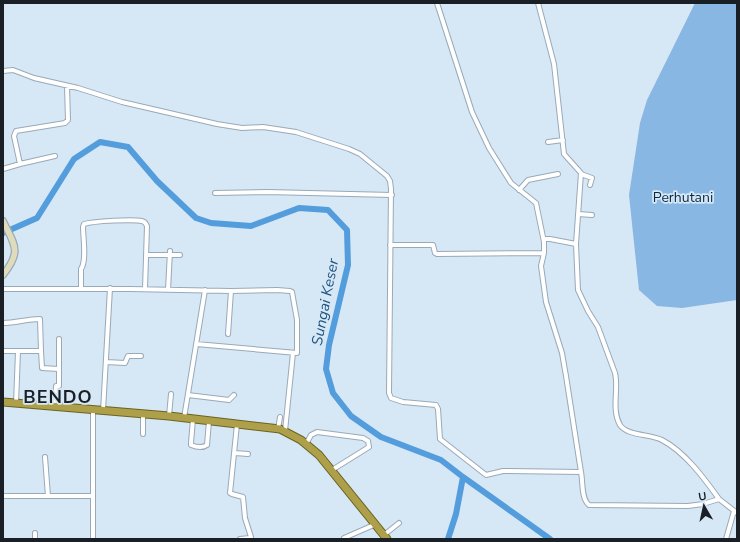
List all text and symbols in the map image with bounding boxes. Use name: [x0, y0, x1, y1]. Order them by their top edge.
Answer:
park label: Perhutani: [653, 188, 713, 207]
water label: Sungai Keser: [307, 256, 343, 347]
district label: BENDO: [23, 385, 93, 409]
north arrow: [684, 486, 724, 526]
text: U: [697, 489, 708, 505]

